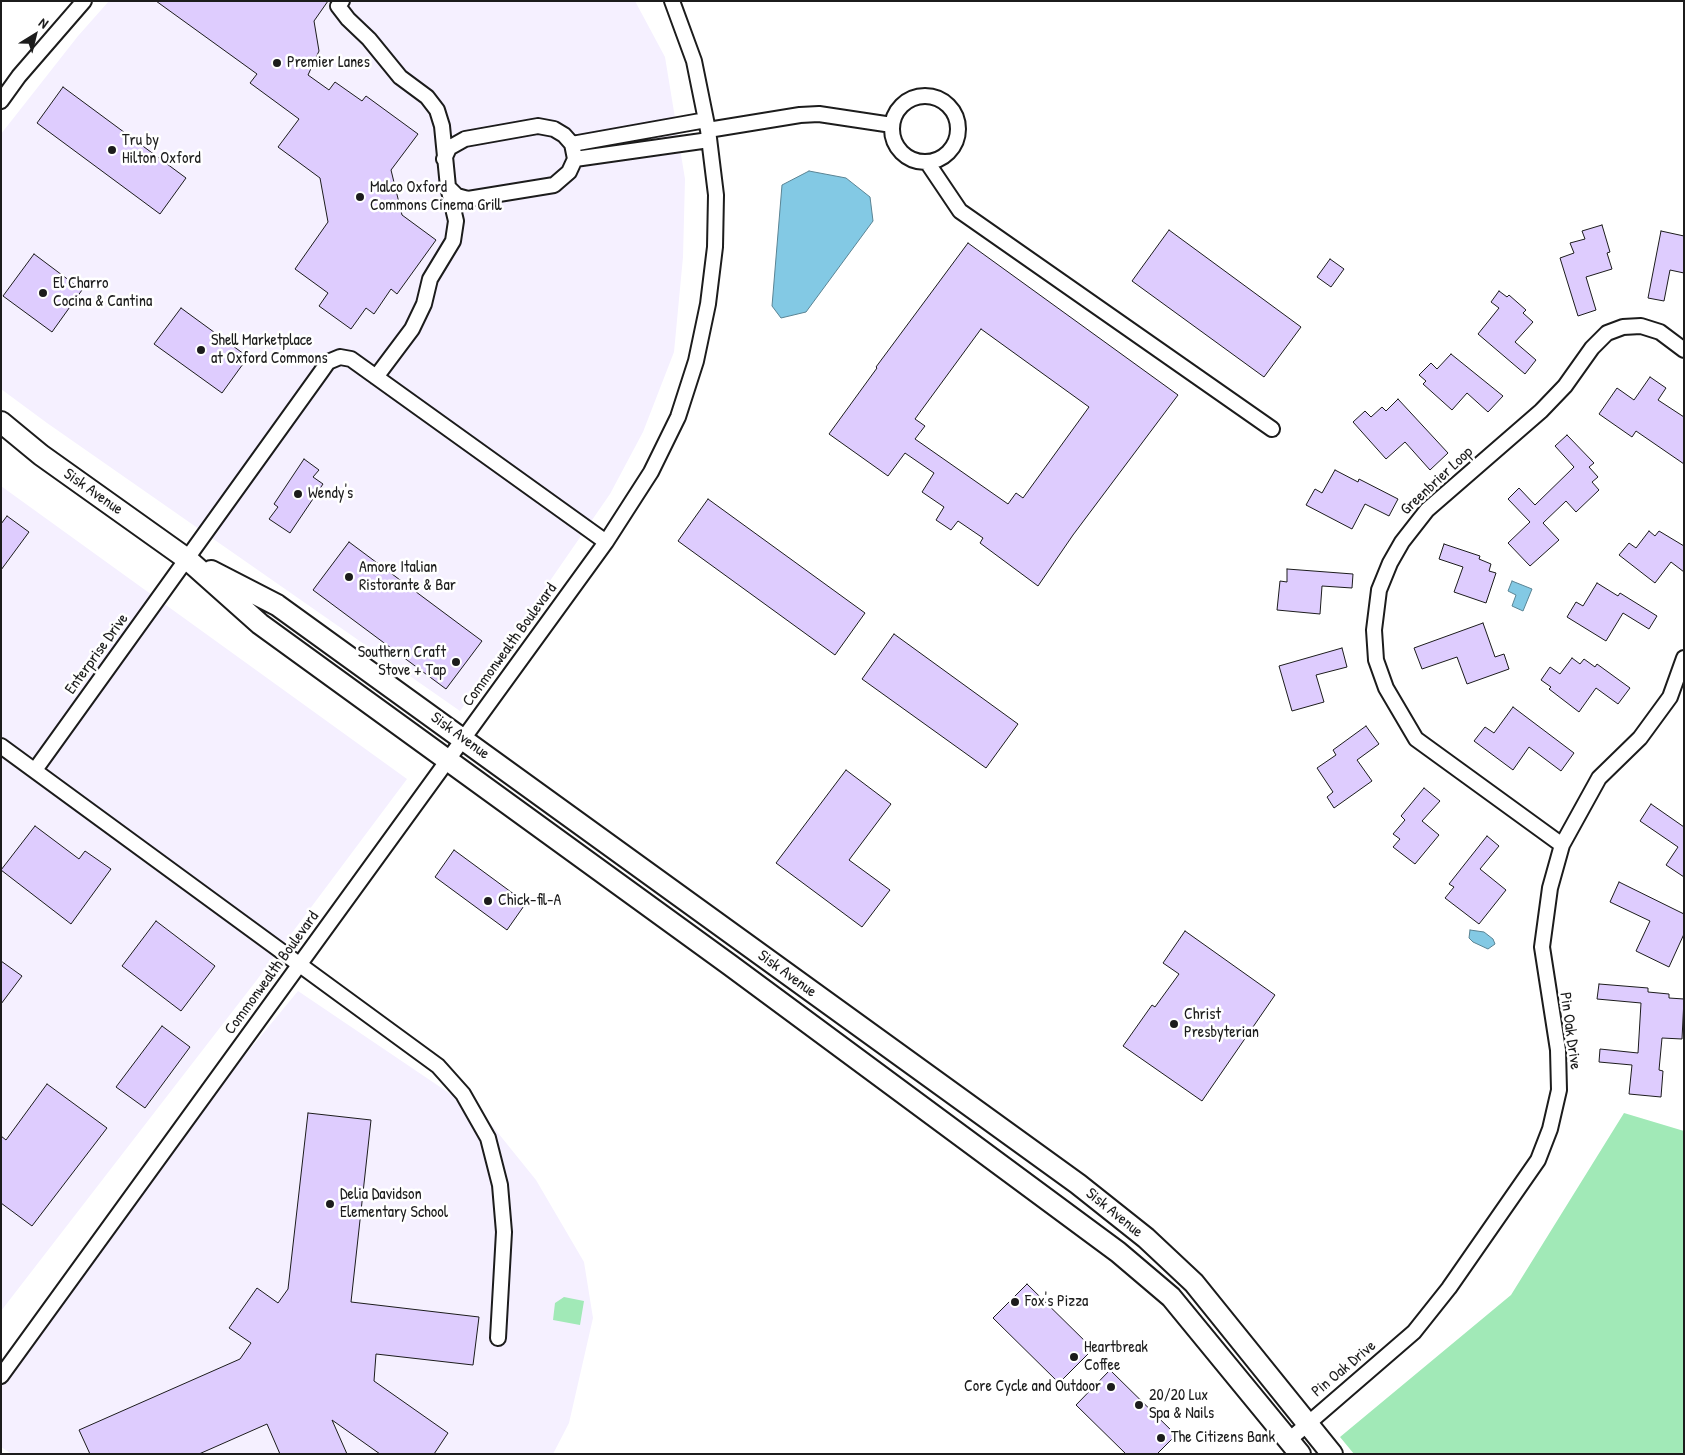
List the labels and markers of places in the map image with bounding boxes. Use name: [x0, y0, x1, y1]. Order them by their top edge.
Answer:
place label: Premier Lanes: [287, 53, 370, 73]
marker: Premier Lanes: [271, 57, 283, 69]
place label: Tru by Hilton Oxford: [122, 131, 201, 169]
marker: Tru by Hilton Oxford: [106, 144, 118, 156]
place label: Malco Oxford Commons Cinema Grill: [370, 178, 502, 216]
marker: Malco Oxford Commons Cinema Grill: [354, 191, 366, 203]
place label: El Charro Cocina & Cantina: [53, 274, 152, 312]
marker: El Charro Cocina & Cantina: [37, 287, 49, 299]
place label: Shell Marketplace at Oxford Commons: [211, 331, 328, 369]
marker: Shell Marketplace at Oxford Commons: [195, 344, 207, 356]
place label: Wendy's: [308, 484, 353, 504]
marker: Wendy's: [292, 488, 304, 500]
place label: Amore Italian Ristorante & Bar: [359, 558, 456, 596]
marker: Amore Italian Ristorante & Bar: [343, 571, 355, 583]
place label: Southern Craft Stove + Tap: [358, 643, 446, 681]
marker: Southern Craft Stove + Tap: [450, 656, 462, 668]
place label: Chick-fil-A: [498, 891, 561, 911]
marker: Chick-fil-A: [482, 895, 494, 907]
place label: Christ Presbyterian: [1184, 1005, 1259, 1043]
marker: Christ Presbyterian: [1168, 1018, 1180, 1030]
place label: Delia Davidson Elementary School: [340, 1185, 448, 1223]
marker: Delia Davidson Elementary School: [324, 1198, 336, 1210]
place label: Fox's Pizza: [1025, 1292, 1088, 1312]
marker: Fox's Pizza: [1009, 1296, 1021, 1308]
place label: Heartbreak Coffee: [1084, 1338, 1148, 1376]
marker: Heartbreak Coffee: [1068, 1351, 1080, 1363]
place label: Core Cycle and Outdoor: [964, 1377, 1101, 1397]
marker: Core Cycle and Outdoor: [1105, 1381, 1117, 1393]
place label: 20/20 Lux Spa & Nails: [1149, 1386, 1214, 1424]
marker: 20/20 Lux Spa & Nails: [1133, 1399, 1145, 1411]
place label: The Citizens Bank: [1171, 1428, 1275, 1448]
marker: The Citizens Bank: [1155, 1432, 1167, 1444]

